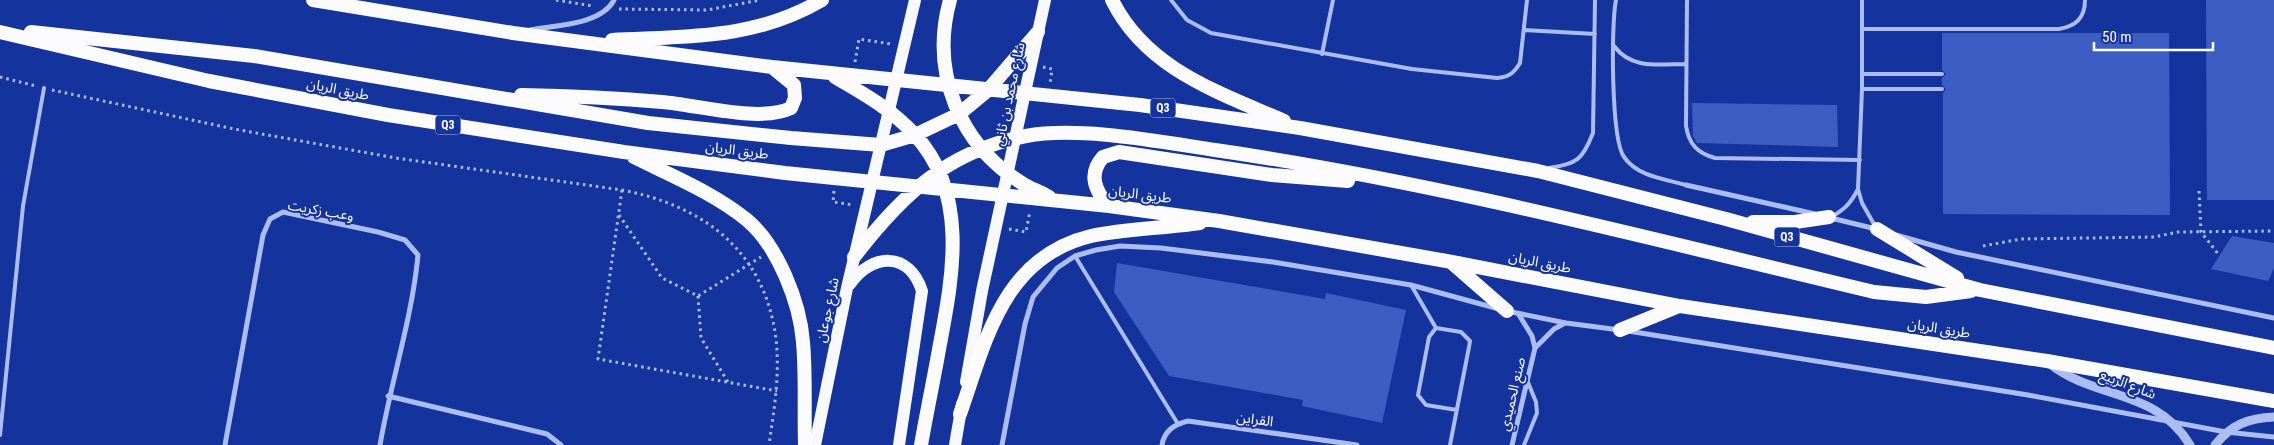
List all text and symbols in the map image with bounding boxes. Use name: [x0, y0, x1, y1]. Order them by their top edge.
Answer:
scale bar: [2094, 20, 2213, 52]
text: 50 m: [2102, 28, 2132, 46]
street label: شارع محمد بن ثاني: [990, 41, 1031, 148]
street label: طريق الريان: [305, 75, 371, 105]
road number: Q3: [1150, 99, 1176, 118]
road number: Q3: [436, 116, 460, 134]
street label: طريق الريان: [704, 138, 769, 164]
street label: طريق الريان: [1107, 182, 1172, 208]
street label: وعب زكريت: [287, 196, 355, 225]
road number: Q3: [1774, 228, 1800, 246]
street label: طريق الريان: [1507, 248, 1573, 278]
street label: شارع جوعان: [812, 276, 845, 345]
street label: طريق الريان: [1906, 315, 1971, 343]
street label: صنع الحميدي: [1496, 355, 1532, 433]
street label: شارع الربيع: [2097, 366, 2158, 405]
street label: القراين: [1236, 409, 1274, 430]

